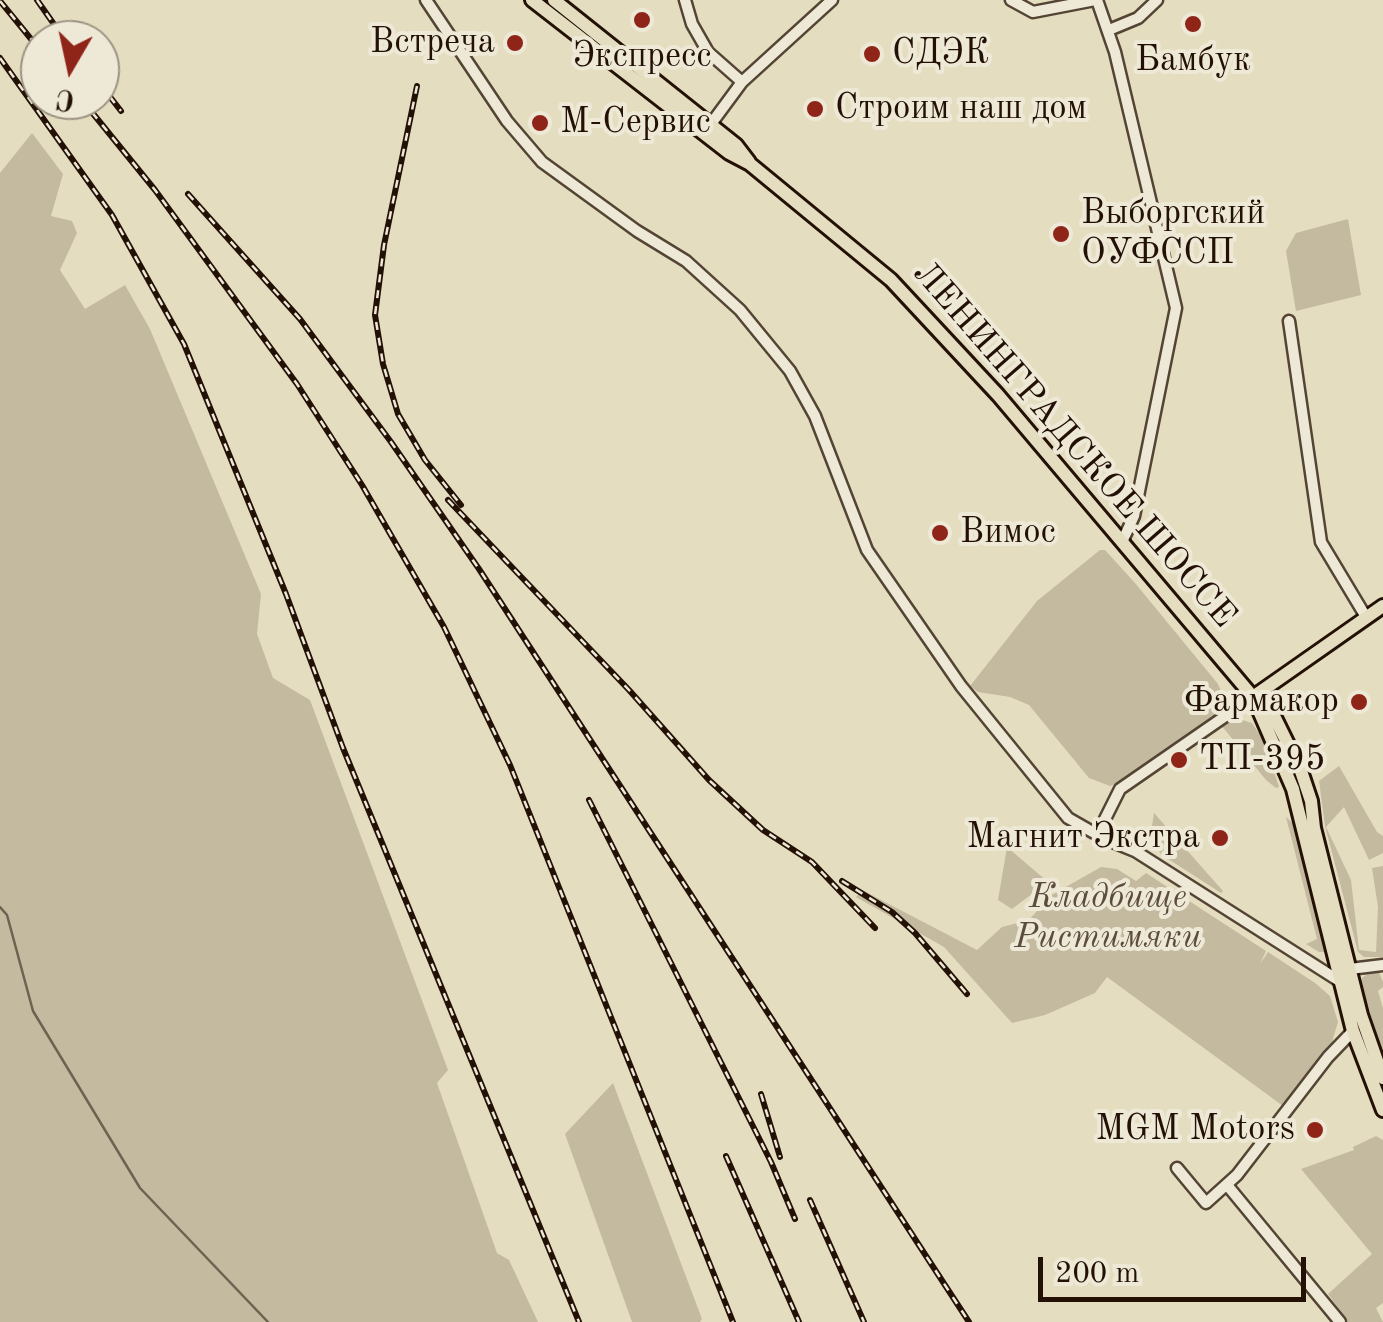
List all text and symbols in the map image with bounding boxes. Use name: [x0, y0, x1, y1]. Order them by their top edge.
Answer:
marker: Экспресс: [631, 9, 653, 31]
marker: Бамбук: [1182, 13, 1204, 35]
north arrow: [20, 20, 120, 120]
place label: Встреча: [370, 22, 495, 64]
marker: Встреча: [504, 32, 526, 54]
place label: СДЭК: [892, 33, 989, 75]
place label: Экспресс: [572, 36, 712, 78]
place label: Бамбук: [1135, 40, 1251, 82]
marker: СДЭК: [861, 43, 883, 65]
text: С: [54, 82, 77, 113]
place label: Строим наш дом: [835, 88, 1087, 130]
marker: Строим наш дом: [804, 98, 826, 120]
place label: М-Сервис: [560, 102, 711, 144]
marker: М-Сервис: [529, 112, 551, 134]
place label: Выборгский ОУФССП: [1081, 193, 1265, 275]
marker: Выборгский ОУФССП: [1050, 223, 1072, 245]
street label: ЛЕНИНГРАДСКОЕ ШОССЕ: [903, 253, 1245, 637]
place label: Вимос: [960, 512, 1056, 554]
marker: Вимос: [929, 522, 951, 544]
place label: Фармакор: [1184, 681, 1339, 723]
marker: Фармакор: [1348, 691, 1370, 713]
place label: ТП-395: [1199, 739, 1325, 781]
marker: ТП-395: [1168, 749, 1190, 771]
place label: Магнит Экстра: [967, 817, 1200, 859]
marker: Магнит Экстра: [1209, 827, 1231, 849]
park label: Кладбище Ристимяки: [1014, 877, 1202, 959]
place label: MGM Motors: [1096, 1109, 1295, 1151]
marker: MGM Motors: [1304, 1119, 1326, 1141]
scale bar: [1043, 1237, 1310, 1299]
text: 200 m: [1055, 1259, 1139, 1289]

